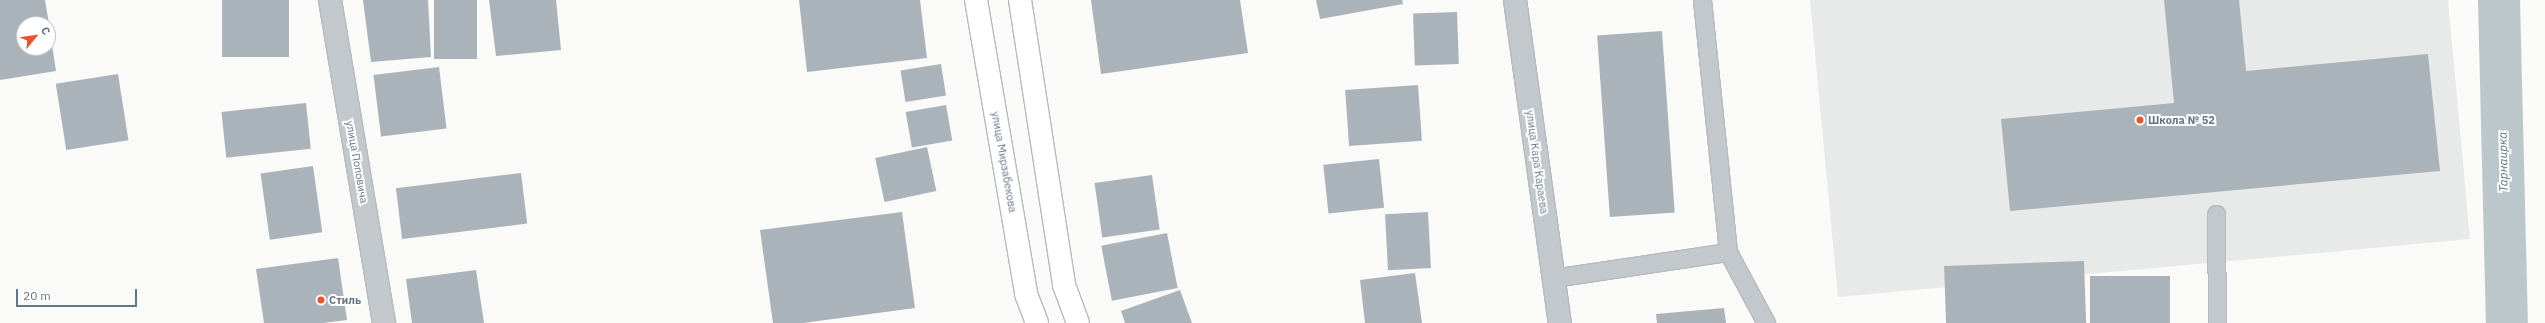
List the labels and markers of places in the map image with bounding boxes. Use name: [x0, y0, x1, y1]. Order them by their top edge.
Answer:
place label: Школа № 52: [2148, 113, 2215, 127]
marker: Школа № 52: [2135, 115, 2145, 125]
place label: Стиль: [329, 293, 361, 307]
marker: Стиль: [316, 295, 326, 305]

